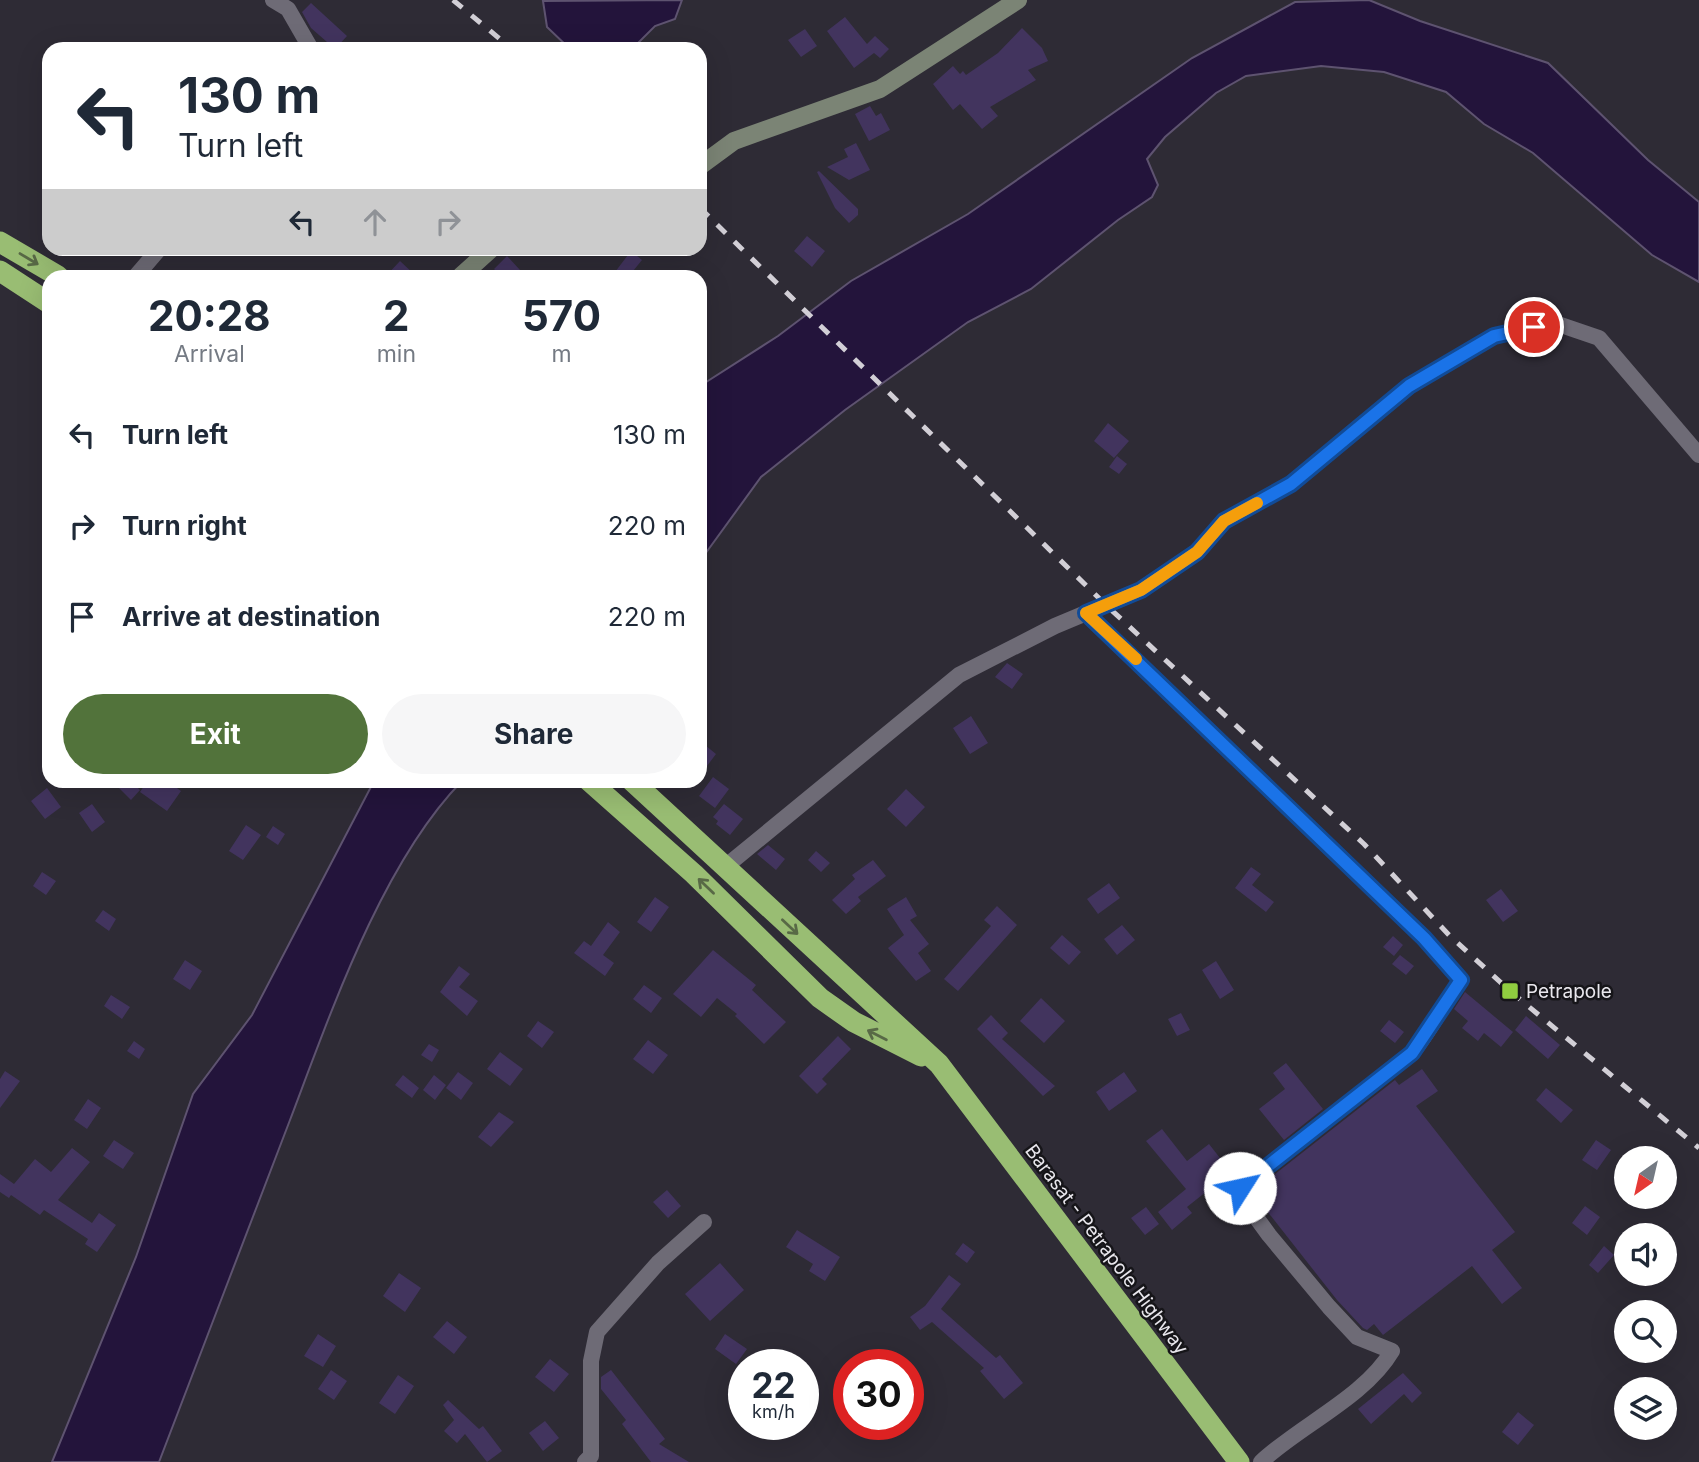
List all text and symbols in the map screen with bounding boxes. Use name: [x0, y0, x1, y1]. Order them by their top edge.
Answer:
text: 130 m: [178, 66, 320, 125]
icon: left: [63, 70, 154, 161]
text: Turn left: [178, 126, 303, 165]
icon: left: [283, 203, 321, 241]
icon: ahead: [356, 203, 394, 241]
icon: right: [429, 203, 467, 241]
one-way arrow: [18, 253, 38, 267]
text: 20:28: [148, 290, 271, 341]
text: 2: [383, 290, 410, 341]
text: 570: [522, 290, 601, 341]
pin: [1504, 297, 1564, 357]
icon: arrive: [1515, 308, 1553, 346]
text: Arrival: [174, 340, 245, 368]
text: min: [377, 340, 416, 368]
text: m: [551, 340, 572, 368]
icon: left: [63, 416, 101, 454]
text: Turn left: [122, 419, 228, 450]
text: 130 m: [613, 419, 686, 450]
icon: right: [63, 507, 101, 545]
text: Turn right: [122, 510, 247, 541]
text: 220 m: [608, 510, 686, 541]
icon: arrive: [63, 598, 101, 636]
text: Arrive at destination: [122, 601, 381, 632]
text: 220 m: [608, 601, 686, 632]
button: Exit: [63, 694, 368, 774]
button: Share: [382, 694, 686, 774]
one-way arrow: [698, 878, 715, 895]
one-way arrow: [781, 918, 798, 935]
place label: Petrapole: [1526, 980, 1612, 1003]
marker: Petrapole: [1500, 981, 1520, 1001]
one-way arrow: [867, 1027, 888, 1041]
street label: Barasat - Petrapole Highway: [1020, 1140, 1193, 1359]
north arrow: [1614, 1146, 1676, 1209]
map controls: [1614, 1146, 1677, 1440]
position arrow: [1203, 1151, 1277, 1225]
button: sound: [1614, 1223, 1677, 1286]
button: search: [1614, 1300, 1677, 1363]
speed limit sign: 30: [833, 1349, 924, 1440]
text: 22: [751, 1364, 796, 1406]
button: layers: [1614, 1377, 1677, 1440]
text: km/h: [752, 1401, 795, 1422]

